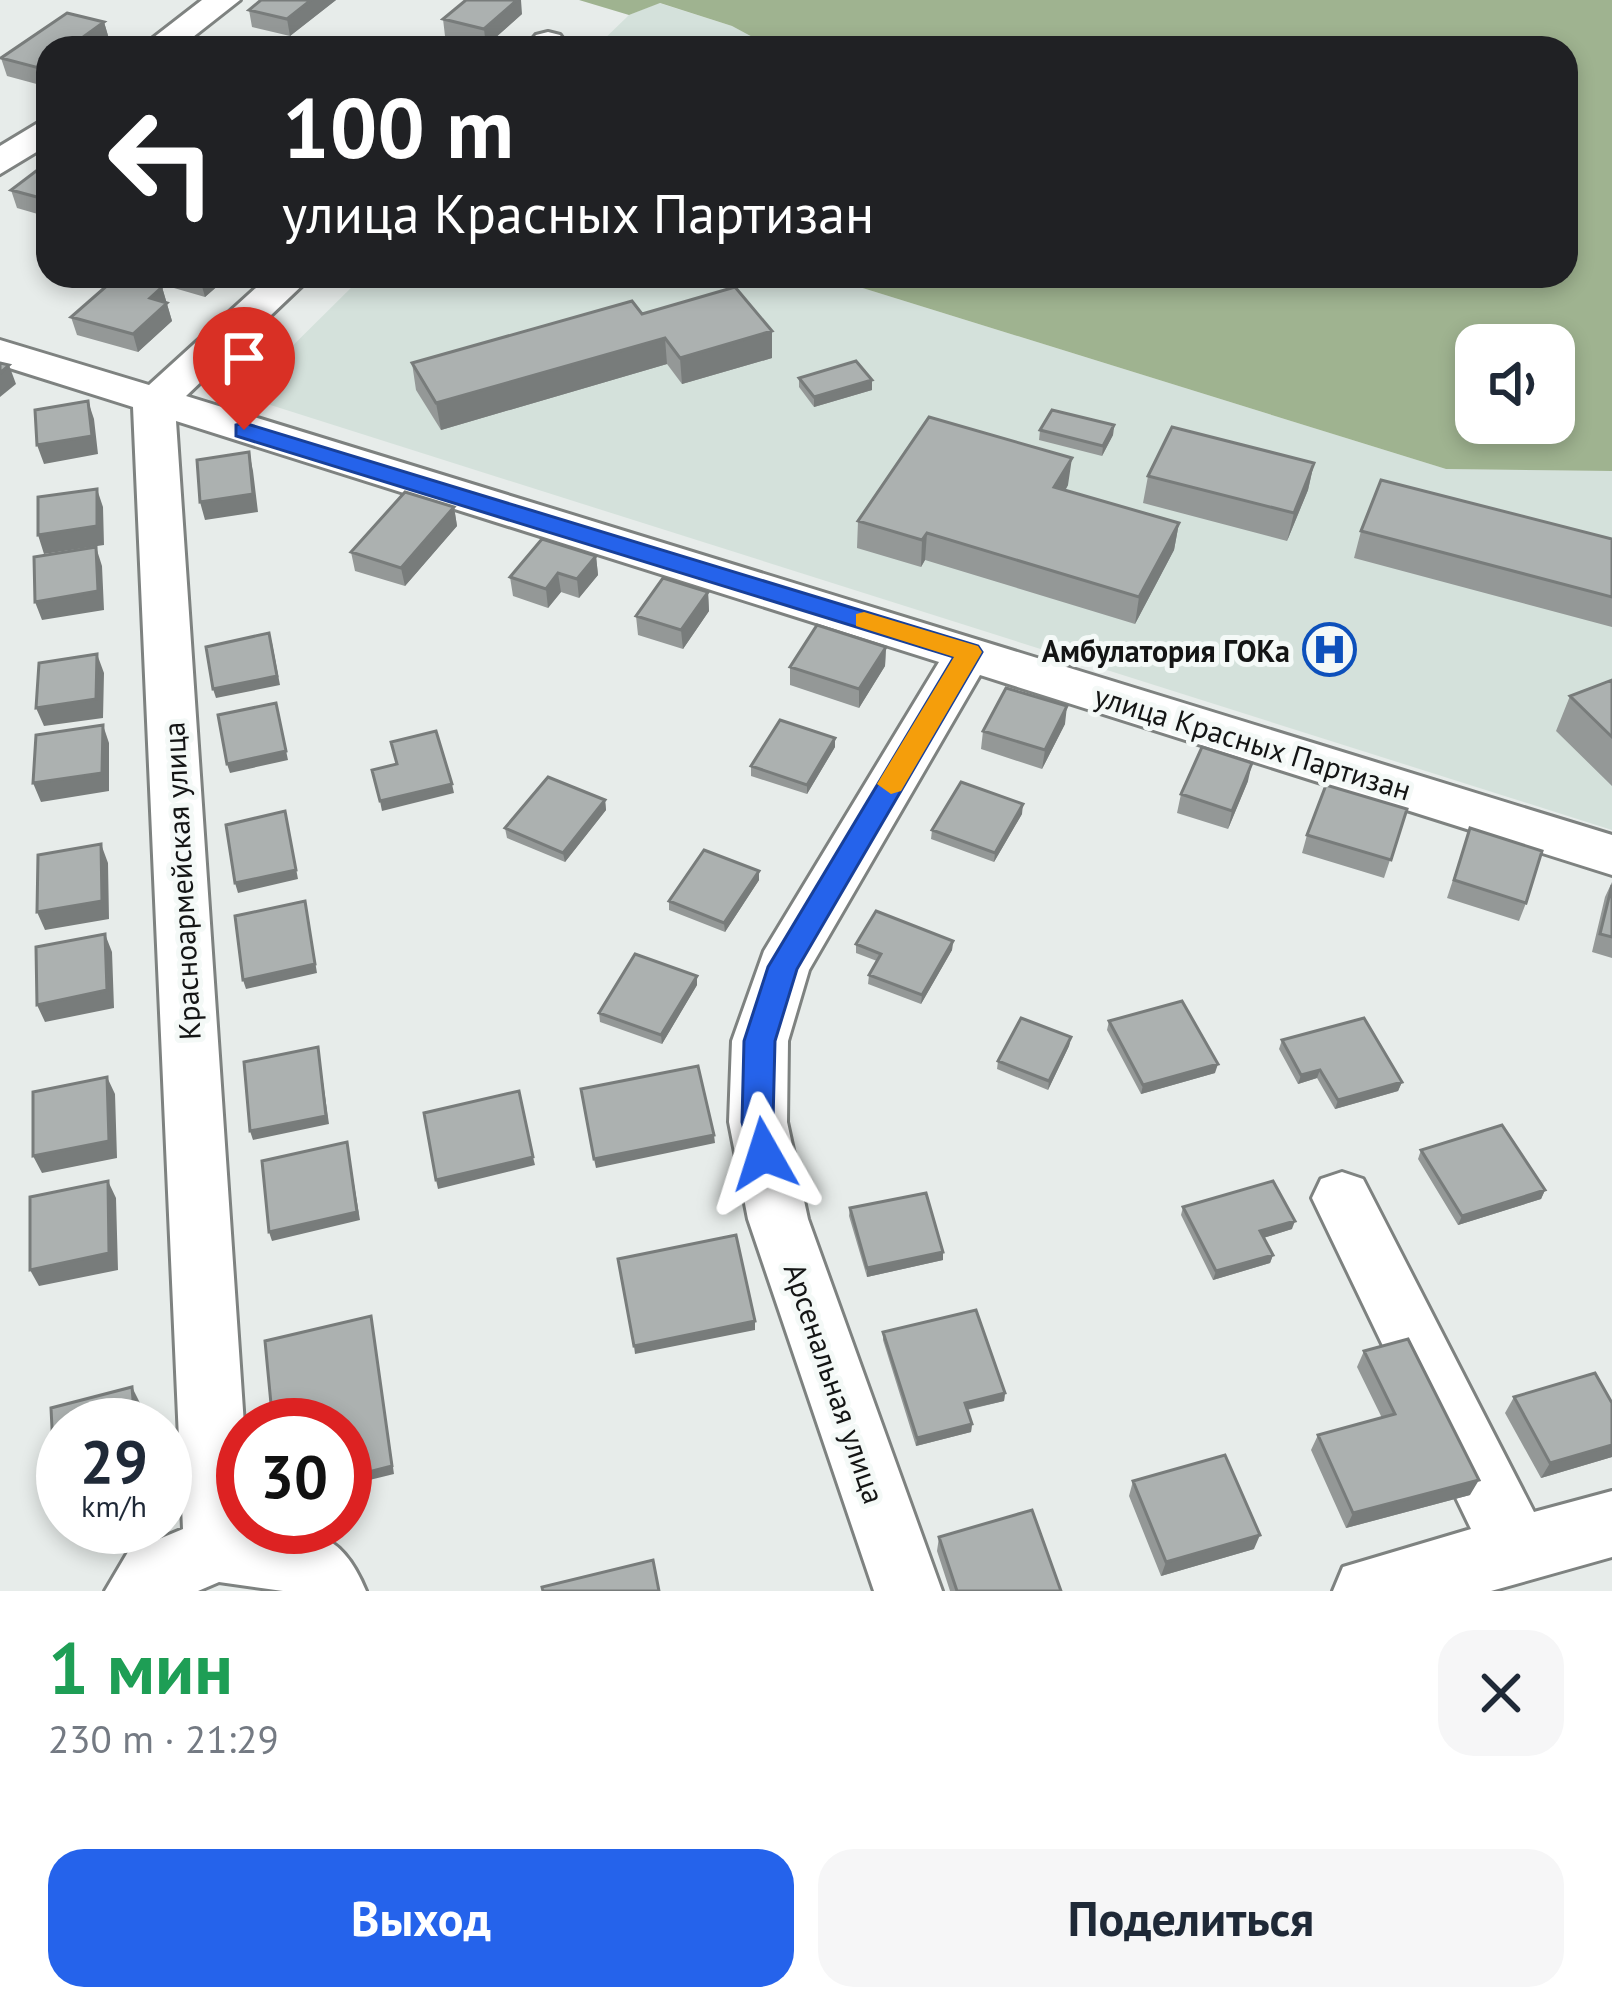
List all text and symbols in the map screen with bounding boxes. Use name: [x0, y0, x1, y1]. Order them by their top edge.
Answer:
text: 100 m: [282, 72, 514, 181]
icon: left: [84, 84, 240, 240]
text: улица Красных Партизан: [282, 178, 874, 248]
pin: [193, 307, 295, 430]
map controls: [1455, 324, 1575, 444]
button: sound: [1455, 324, 1575, 444]
icon: arrive: [211, 325, 277, 391]
hospital icon: Амбулатория ГОКа: [1301, 622, 1357, 678]
place label: Амбулатория ГОКа: [1042, 631, 1290, 670]
street label: улица Красных Партизан: [1090, 675, 1416, 809]
street label: Красноармейская улица: [153, 721, 209, 1041]
position arrow: [701, 1091, 827, 1217]
street label: Арсенальная улица: [776, 1258, 894, 1508]
speed limit sign: 30: [216, 1398, 372, 1554]
text: 29: [80, 1422, 148, 1500]
text: km/h: [81, 1486, 147, 1525]
text: 1 мин: [48, 1621, 233, 1714]
button: close: [1438, 1630, 1564, 1756]
text: 230 m · 21:29: [48, 1713, 279, 1764]
button: Выход: [48, 1849, 794, 1987]
button: Поделиться: [818, 1849, 1564, 1987]

